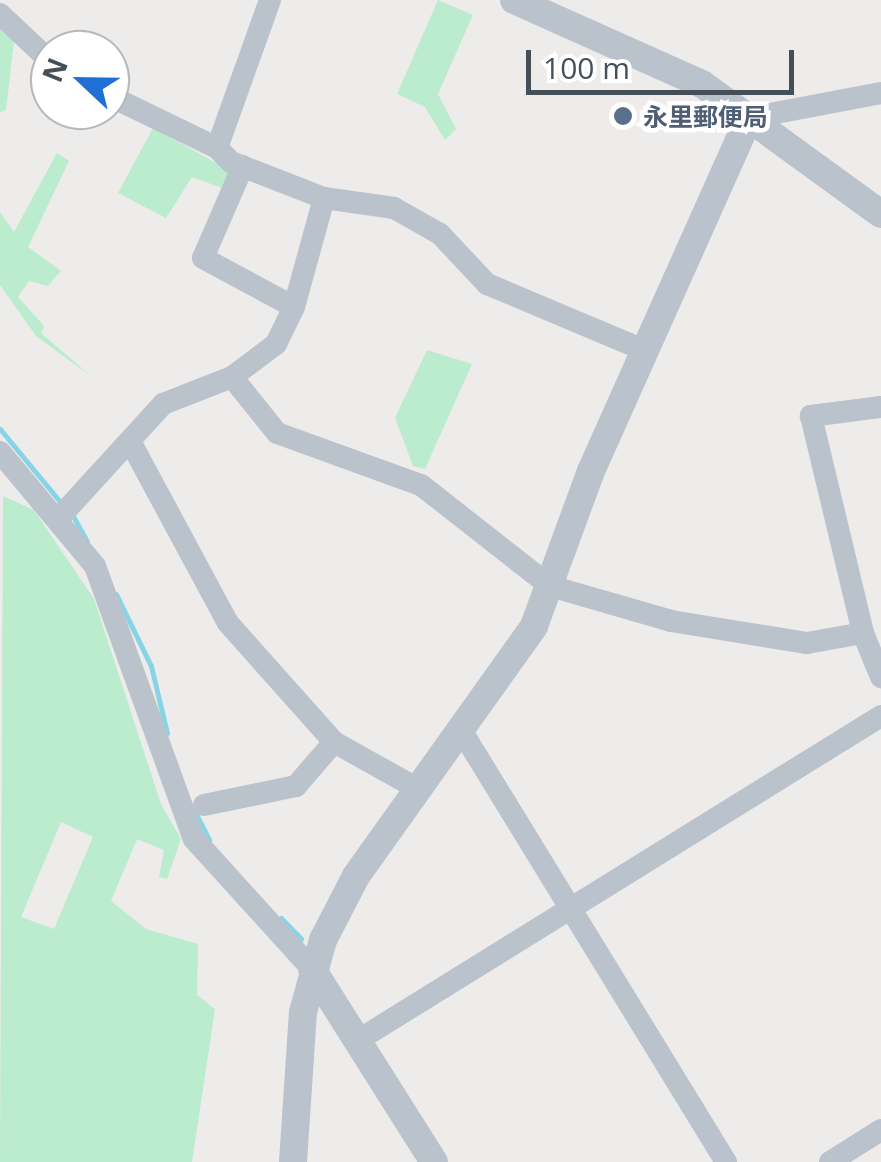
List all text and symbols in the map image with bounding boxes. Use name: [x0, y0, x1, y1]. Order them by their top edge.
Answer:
north arrow: [30, 30, 130, 130]
scale bar: [531, 30, 798, 92]
text: 100 m: [543, 47, 630, 88]
text: N: [32, 52, 76, 87]
place label: 永里郵便局: [643, 101, 768, 131]
marker: 永里郵便局: [612, 105, 634, 127]

